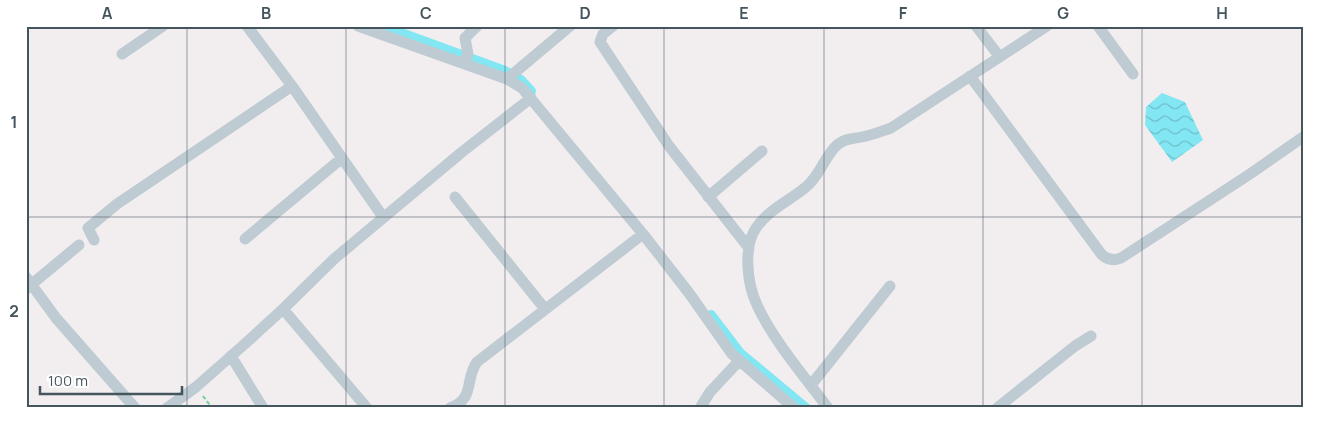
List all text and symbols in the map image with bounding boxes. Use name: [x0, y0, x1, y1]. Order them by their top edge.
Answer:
text: A: [102, 2, 113, 24]
text: B: [261, 2, 271, 24]
text: C: [420, 2, 432, 24]
text: D: [579, 2, 591, 24]
text: E: [739, 2, 749, 24]
text: F: [899, 2, 908, 24]
text: G: [1057, 2, 1069, 24]
text: H: [1216, 2, 1228, 24]
text: 1: [10, 111, 18, 133]
text: 2: [9, 300, 19, 322]
scale bar: [40, 364, 182, 396]
text: 100 m: [48, 370, 88, 391]

